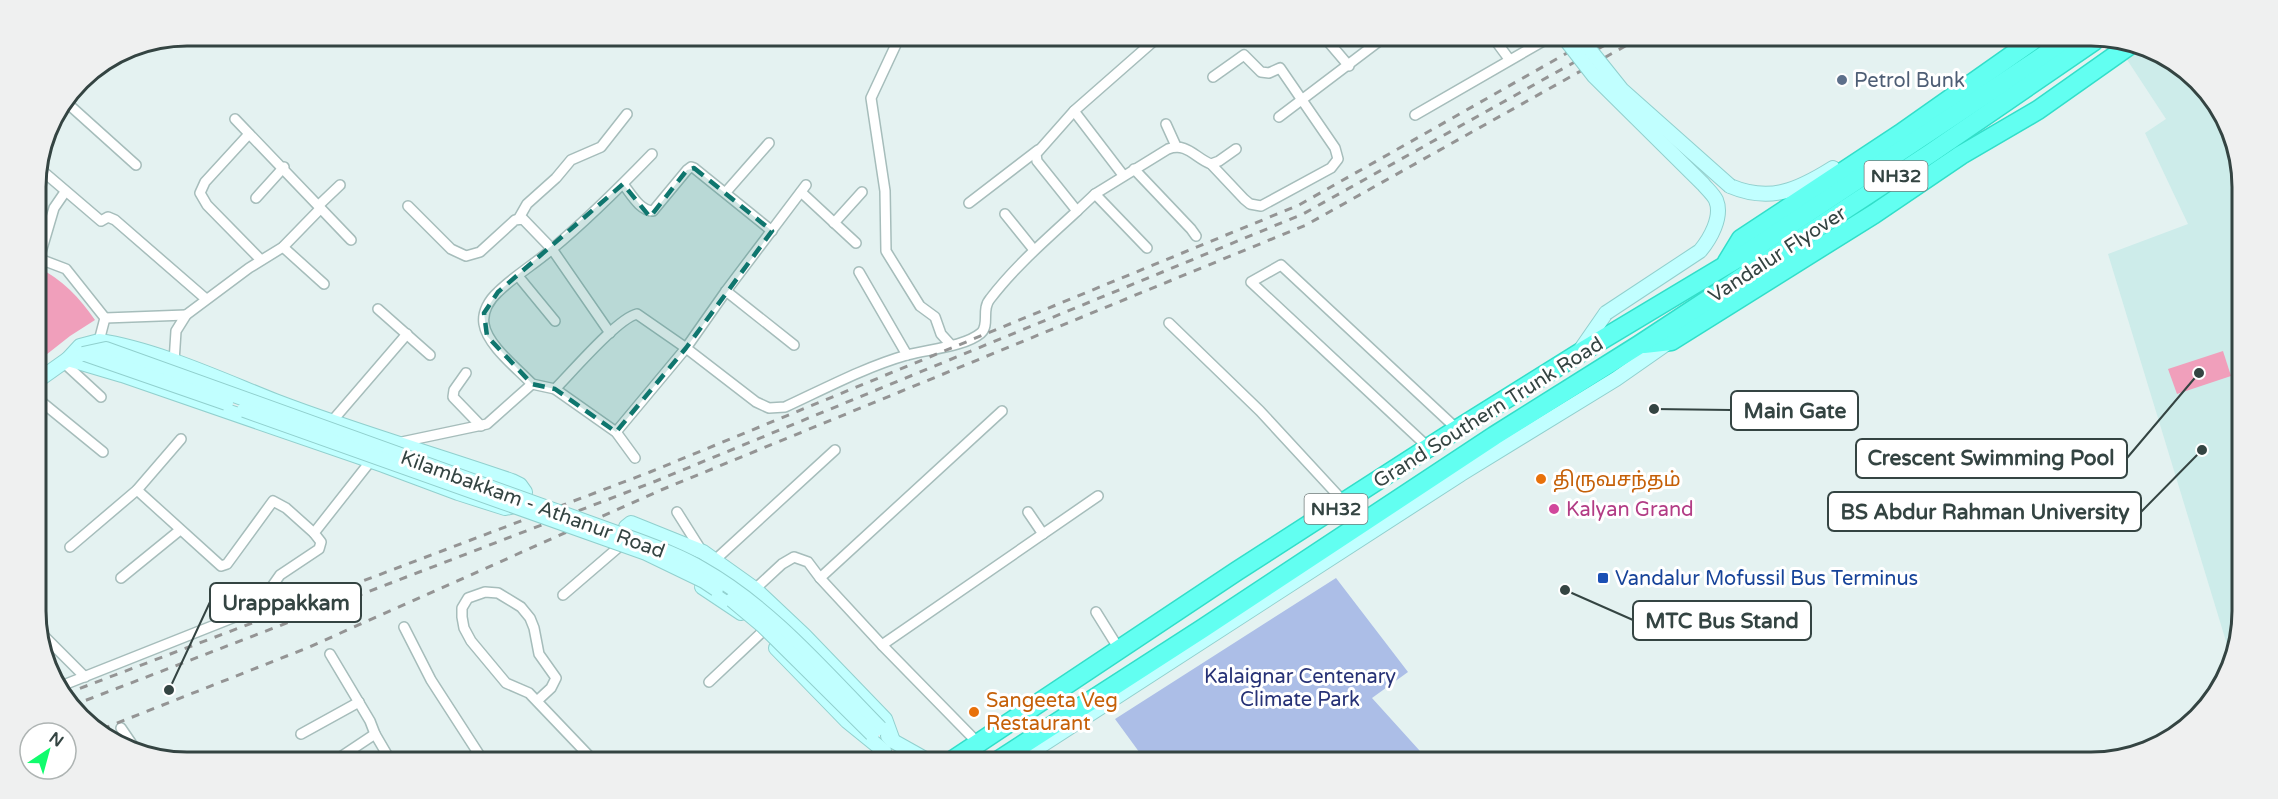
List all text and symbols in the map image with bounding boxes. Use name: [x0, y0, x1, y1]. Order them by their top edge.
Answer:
place label: Petrol Bunk: [1854, 69, 1965, 93]
marker: Petrol Bunk: [1835, 73, 1849, 87]
road number: NH32: [1864, 161, 1928, 191]
street label: Vandalur Flyover: [1704, 201, 1851, 308]
street label: Grand Southern Trunk Road: [1369, 332, 1608, 494]
callout: Main Gate: [1731, 391, 1858, 430]
text: Main Gate: [1744, 399, 1846, 424]
callout: Crescent Swimming Pool: [1856, 439, 2127, 478]
street label: Kilambakkam - Athanur Road: [397, 446, 668, 564]
text: Crescent Swimming Pool: [1867, 446, 2115, 471]
place label: திருவசந்தம்: [1553, 468, 1681, 493]
marker: திருவசந்தம்: [1534, 472, 1548, 486]
callout: BS Abdur Rahman University: [1828, 492, 2141, 531]
road number: NH32: [1304, 494, 1368, 524]
place label: Kalyan Grand: [1566, 498, 1694, 522]
text: BS Abdur Rahman University: [1840, 500, 2130, 525]
marker: Kalyan Grand: [1547, 502, 1561, 516]
place label: Vandalur Mofussil Bus Terminus: [1615, 567, 1918, 591]
marker: Vandalur Mofussil Bus Terminus: [1596, 571, 1610, 585]
callout: Urappakkam: [210, 583, 361, 622]
text: Urappakkam: [222, 591, 350, 616]
callout: MTC Bus Stand: [1633, 601, 1811, 640]
text: MTC Bus Stand: [1645, 609, 1799, 634]
park label: Kalaignar Centenary Climate Park: [1204, 665, 1396, 712]
place label: Sangeeta Veg Restaurant: [986, 689, 1118, 736]
marker: Sangeeta Veg Restaurant: [967, 705, 981, 719]
north arrow: [18, 721, 78, 781]
text: N: [45, 728, 67, 752]

